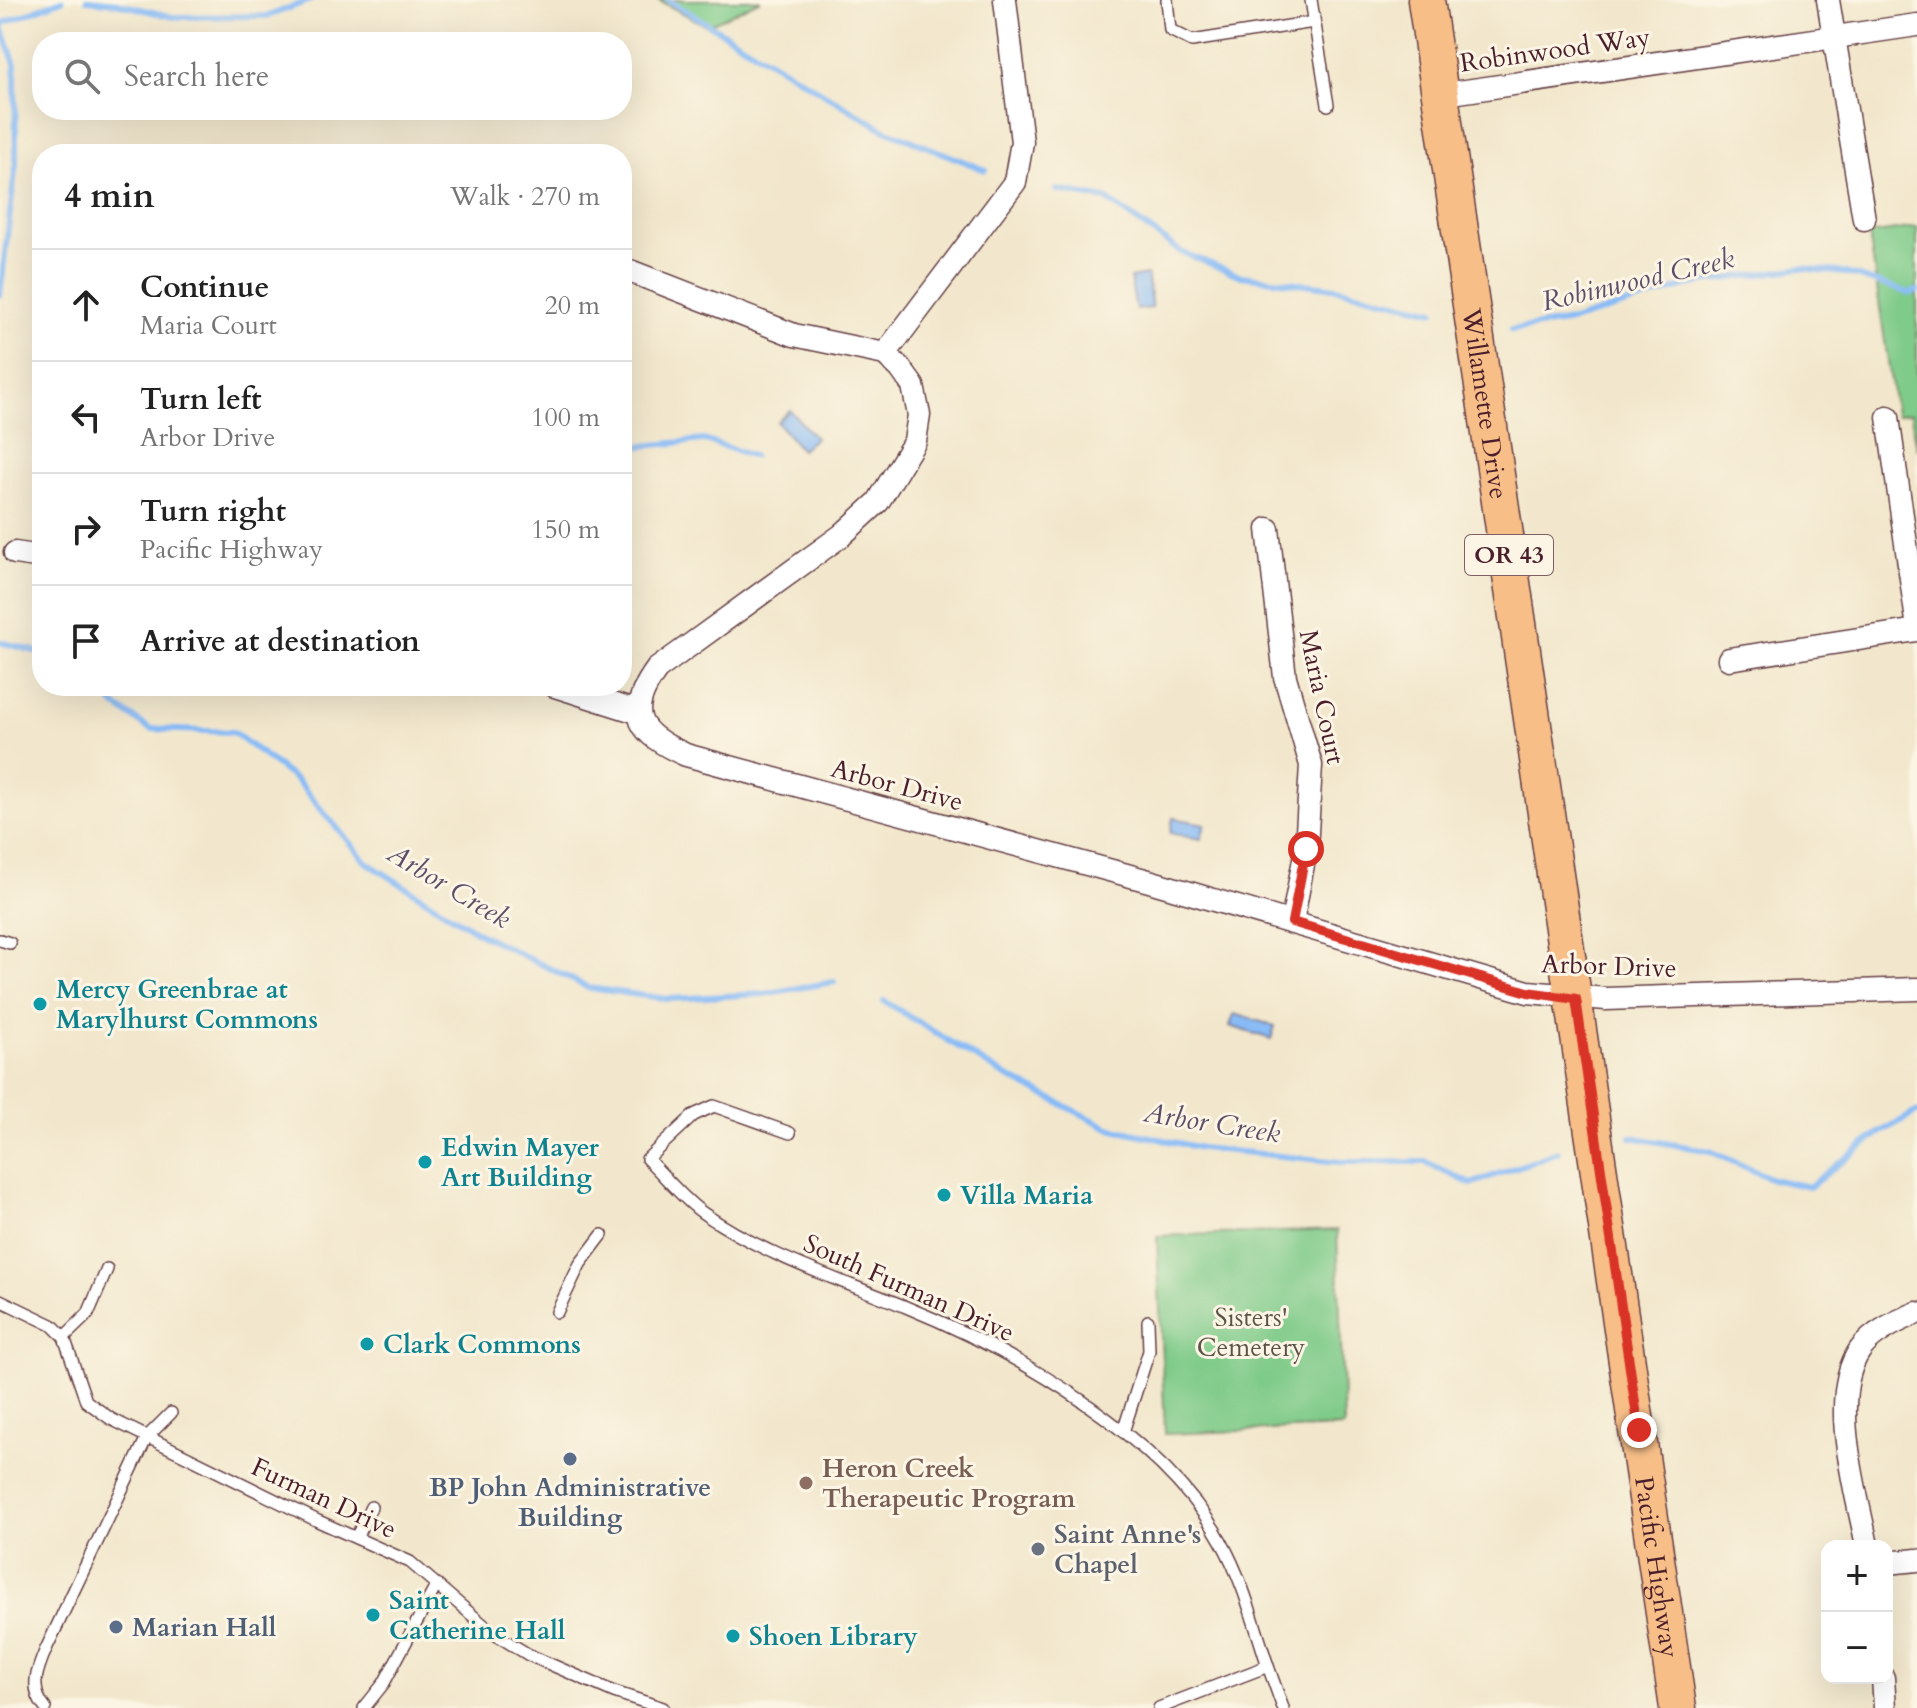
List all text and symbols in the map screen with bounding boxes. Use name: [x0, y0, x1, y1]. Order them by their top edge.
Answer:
street label: Robinwood Way: [1458, 19, 1653, 81]
search box: [32, 32, 632, 120]
icon: search: [60, 54, 104, 98]
text: Search here: [124, 56, 269, 97]
text: 4 min: [64, 173, 155, 219]
text: Walk · 270 m: [450, 179, 600, 214]
water label: Robinwood Creek: [1538, 239, 1738, 321]
text: Continue: [140, 267, 269, 308]
icon: ahead: [64, 283, 108, 327]
text: 20 m: [544, 288, 600, 323]
street label: Willamette Drive: [1454, 305, 1517, 501]
text: Maria Court: [140, 308, 277, 343]
text: Turn left: [140, 379, 262, 420]
icon: left: [64, 395, 108, 439]
text: 100 m: [531, 400, 600, 435]
text: Arbor Drive: [140, 420, 275, 455]
text: Turn right: [140, 491, 286, 532]
icon: right: [64, 507, 108, 551]
text: 150 m: [531, 512, 600, 547]
text: Pacific Highway: [140, 532, 323, 567]
road number: OR 43: [1465, 535, 1553, 575]
icon: arrive: [64, 619, 108, 663]
text: Arrive at destination: [140, 621, 420, 662]
street label: Maria Court: [1291, 627, 1353, 767]
street label: Arbor Drive: [827, 751, 967, 819]
route start: [1288, 831, 1324, 867]
water label: Arbor Creek: [379, 834, 518, 938]
street label: Arbor Drive: [1541, 946, 1677, 986]
place label: Mercy Greenbrae at Marylhurst Commons: [56, 972, 318, 1037]
marker: Mercy Greenbrae at Marylhurst Commons: [31, 995, 49, 1013]
water label: Arbor Creek: [1140, 1093, 1283, 1153]
place label: Edwin Mayer Art Building: [441, 1130, 600, 1195]
marker: Edwin Mayer Art Building: [416, 1153, 434, 1171]
place label: Villa Maria: [960, 1178, 1093, 1213]
marker: Villa Maria: [935, 1186, 953, 1204]
street label: South Furman Drive: [798, 1226, 1020, 1350]
park label: Sisters' Cemetery: [1197, 1300, 1306, 1365]
place label: Clark Commons: [383, 1327, 581, 1362]
marker: Clark Commons: [358, 1335, 376, 1353]
route end: [1621, 1412, 1657, 1448]
street label: Furman Drive: [246, 1449, 402, 1547]
marker: BP John Administrative Building: [561, 1450, 579, 1468]
place label: Heron Creek Therapeutic Program: [822, 1451, 1075, 1516]
place label: BP John Administrative Building: [429, 1470, 711, 1535]
marker: Heron Creek Therapeutic Program: [797, 1474, 815, 1492]
street label: Pacific Highway: [1627, 1474, 1688, 1660]
place label: Saint Anne's Chapel: [1054, 1517, 1201, 1582]
marker: Saint Anne's Chapel: [1029, 1540, 1047, 1558]
map controls: [1821, 1540, 1893, 1684]
button: +: [1821, 1540, 1893, 1612]
place label: Saint Catherine Hall: [389, 1583, 566, 1648]
marker: Saint Catherine Hall: [364, 1606, 382, 1624]
place label: Marian Hall: [132, 1610, 277, 1645]
button: −: [1821, 1612, 1893, 1684]
marker: Marian Hall: [107, 1618, 125, 1636]
place label: Shoen Library: [749, 1619, 918, 1654]
marker: Shoen Library: [724, 1627, 742, 1645]

